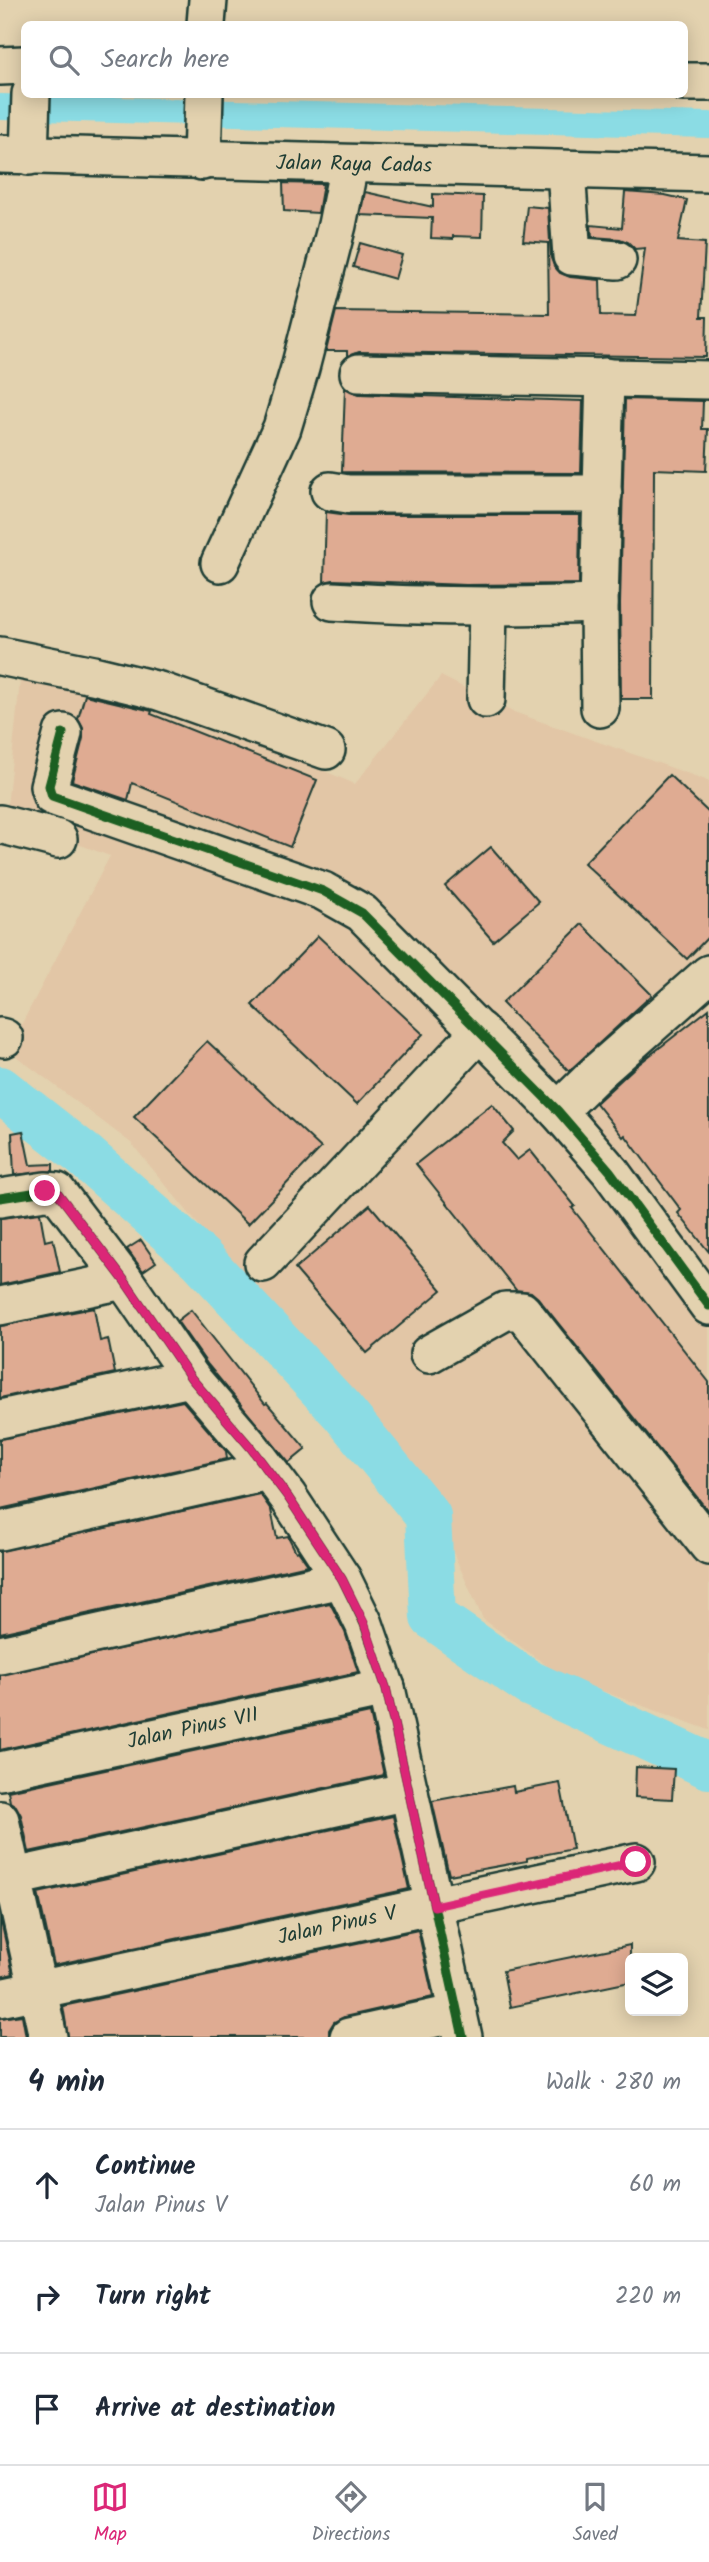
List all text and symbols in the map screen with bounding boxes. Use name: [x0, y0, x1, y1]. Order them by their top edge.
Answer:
search box: [21, 21, 688, 98]
text: Search here: [101, 39, 229, 81]
icon: search: [45, 41, 83, 79]
street label: Jalan Raya Cadas: [276, 147, 432, 183]
route end: [29, 1175, 60, 1206]
street label: Jalan Pinus VII: [124, 1699, 262, 1759]
route start: [620, 1846, 651, 1877]
street label: Jalan Pinus V: [275, 1897, 401, 1955]
map controls: [625, 1953, 688, 2016]
button: layers: [625, 1953, 688, 2016]
text: 4 min: [28, 2059, 105, 2107]
text: Walk · 280 m: [546, 2065, 681, 2101]
text: Continue: [95, 2146, 196, 2188]
icon: ahead: [28, 2166, 66, 2204]
text: 60 m: [629, 2167, 681, 2203]
text: Jalan Pinus V: [95, 2188, 227, 2224]
text: Turn right: [95, 2276, 211, 2318]
icon: right: [28, 2278, 66, 2316]
text: 220 m: [615, 2279, 681, 2315]
text: Arrive at destination: [95, 2388, 335, 2430]
icon: arrive: [28, 2390, 66, 2428]
tab: Map: [91, 2478, 129, 2550]
tab: Directions: [312, 2478, 390, 2550]
tab: Saved: [573, 2478, 618, 2550]

